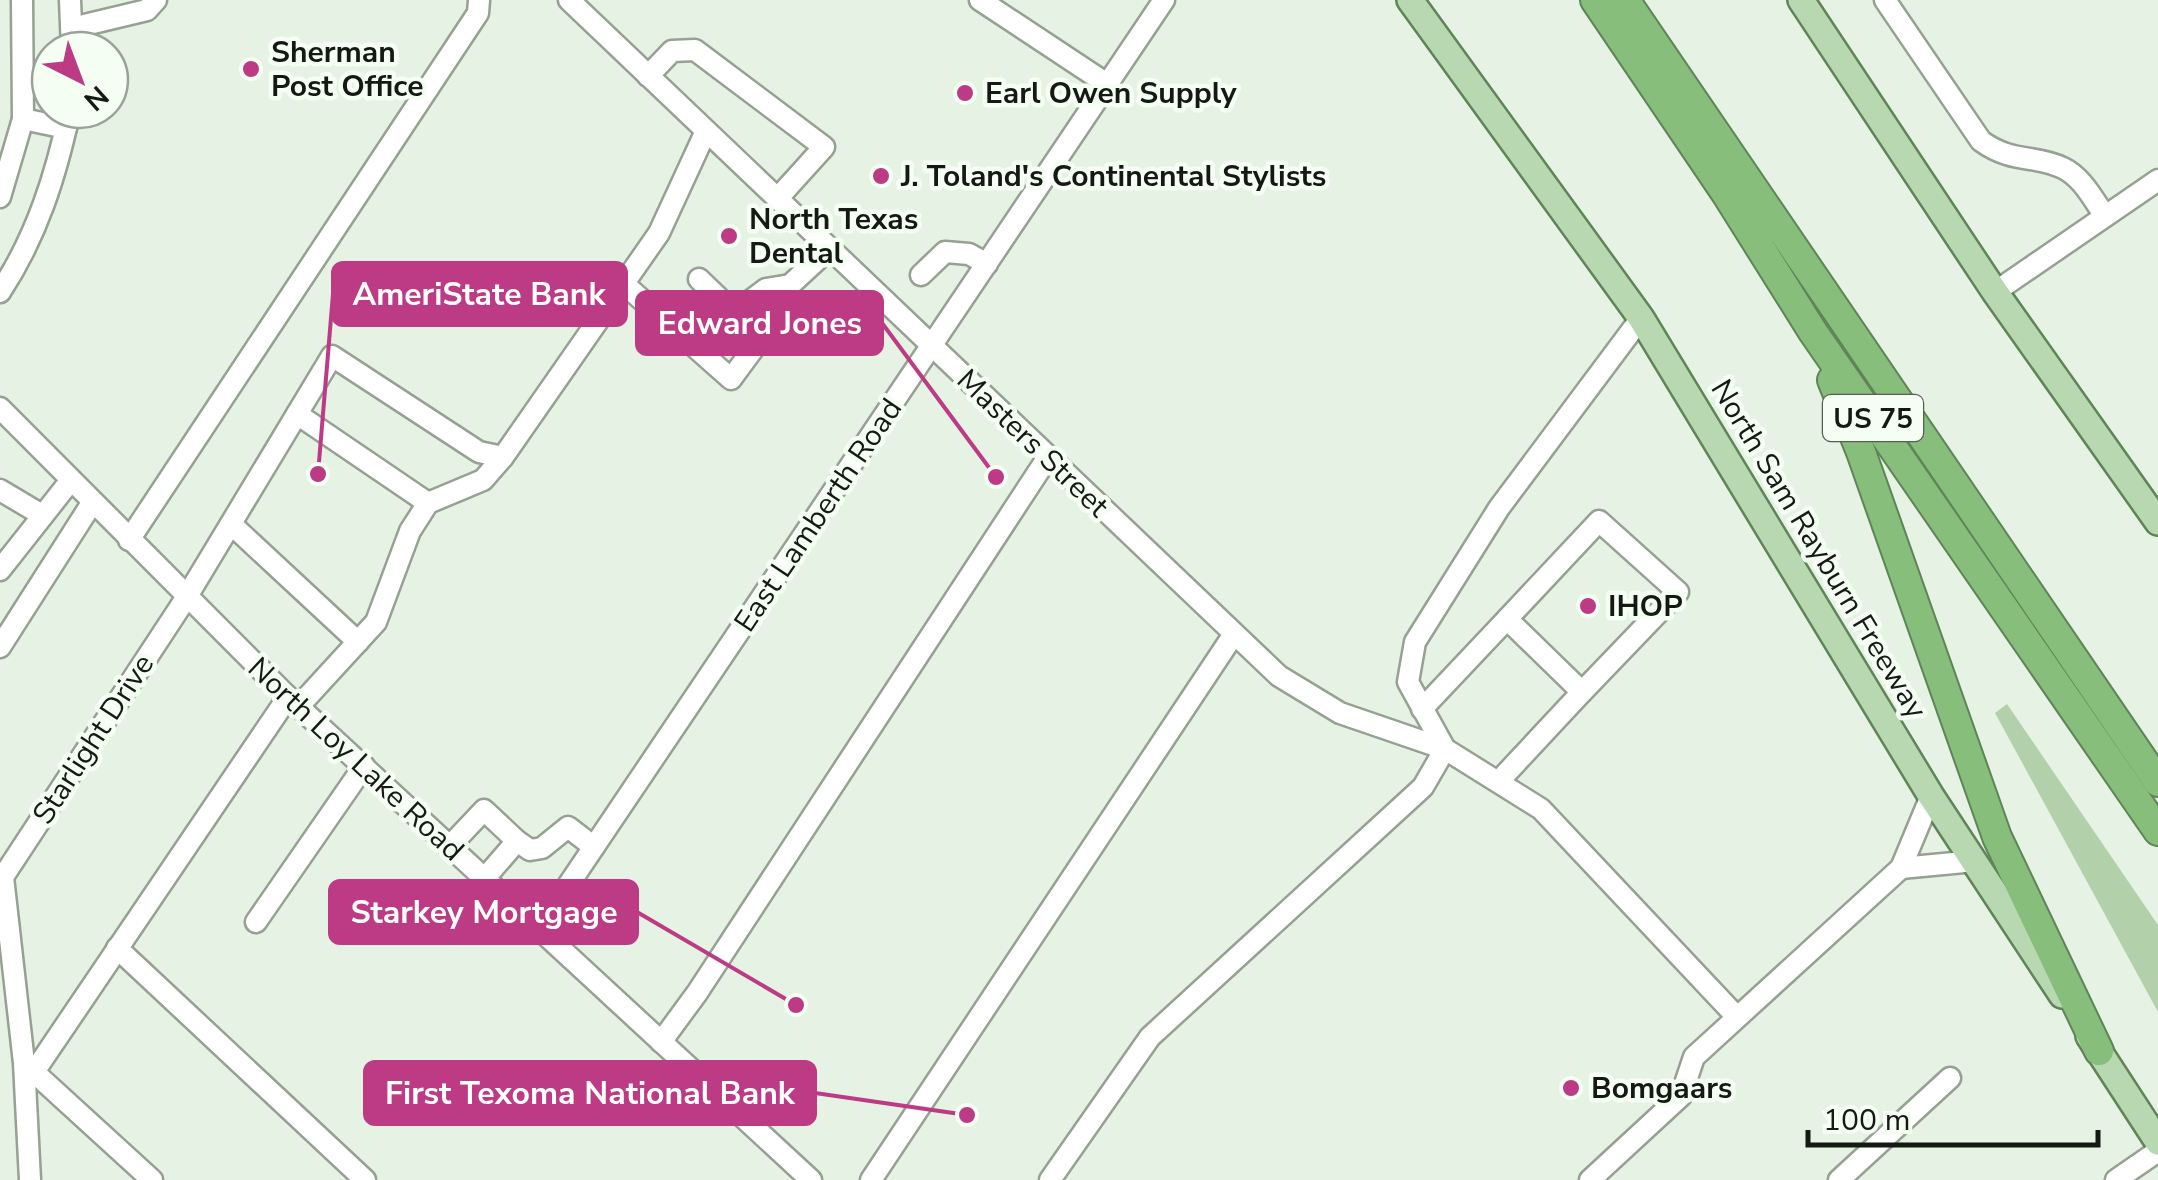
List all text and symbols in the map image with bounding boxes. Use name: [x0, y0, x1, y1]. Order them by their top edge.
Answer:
north arrow: [30, 30, 130, 130]
place label: Sherman Post Office: [271, 32, 423, 107]
marker: Sherman Post Office: [240, 58, 262, 80]
place label: Earl Owen Supply: [985, 73, 1237, 114]
text: N: [76, 77, 117, 119]
marker: Earl Owen Supply: [954, 82, 976, 104]
place label: J. Toland's Continental Stylists: [900, 156, 1326, 197]
marker: J. Toland's Continental Stylists: [870, 165, 892, 187]
place label: North Texas Dental: [749, 199, 918, 274]
marker: North Texas Dental: [718, 225, 740, 247]
callout: AmeriState Bank: [333, 263, 626, 325]
text: AmeriState Bank: [352, 273, 606, 316]
callout: Edward Jones: [637, 292, 882, 354]
text: Edward Jones: [658, 302, 862, 345]
street label: Masters Street: [948, 360, 1118, 527]
street label: North Sam Rayburn Freeway: [1701, 372, 1937, 727]
street label: East Lamberth Road: [725, 390, 912, 640]
road number: US 75: [1823, 395, 1923, 441]
place label: IHOP: [1608, 586, 1683, 627]
marker: IHOP: [1577, 595, 1599, 617]
street label: Starlight Drive: [23, 646, 164, 832]
street label: North Loy Lake Road: [239, 648, 473, 870]
callout: Starkey Mortgage: [330, 881, 637, 943]
text: Starkey Mortgage: [350, 891, 618, 934]
callout: First Texoma National Bank: [365, 1062, 815, 1124]
place label: Bomgaars: [1591, 1068, 1732, 1109]
text: First Texoma National Bank: [385, 1072, 796, 1115]
marker: Bomgaars: [1560, 1077, 1582, 1099]
scale bar: [1808, 1085, 2098, 1147]
text: 100 m: [1823, 1100, 1910, 1141]

